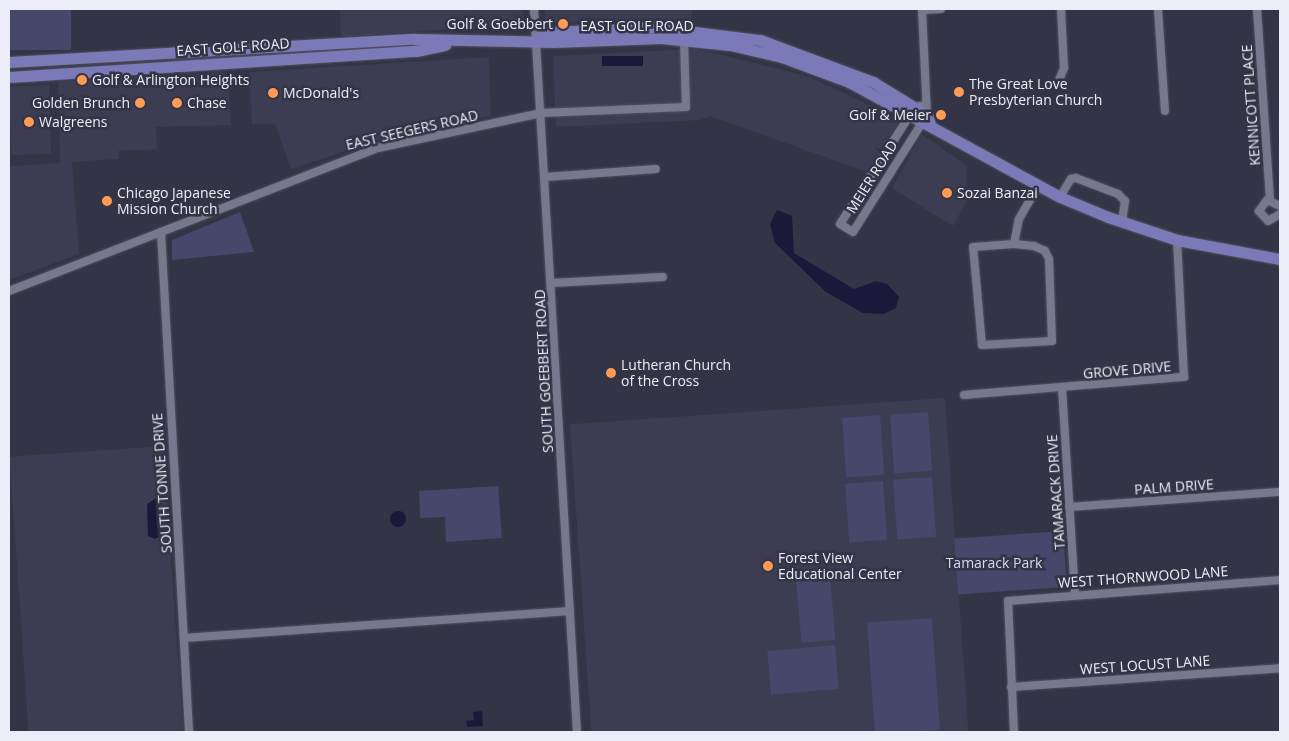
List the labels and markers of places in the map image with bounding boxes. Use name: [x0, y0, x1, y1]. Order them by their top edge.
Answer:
place label: Golf & Goebbert: [447, 16, 553, 32]
marker: Golf & Goebbert: [557, 18, 569, 30]
place label: Golf & Arlington Heights: [92, 72, 249, 88]
marker: Golf & Arlington Heights: [76, 74, 88, 86]
place label: The Great Love Presbyterian Church: [969, 76, 1102, 108]
place label: McDonald's: [283, 85, 359, 101]
marker: The Great Love Presbyterian Church: [953, 86, 965, 98]
marker: McDonald's: [267, 87, 279, 99]
place label: Golden Brunch: [32, 95, 130, 111]
place label: Chase: [187, 95, 227, 111]
marker: Golden Brunch: [134, 97, 146, 109]
marker: Chase: [171, 97, 183, 109]
place label: Golf & Meier: [849, 107, 931, 123]
marker: Golf & Meier: [935, 109, 947, 121]
place label: Walgreens: [39, 114, 108, 130]
marker: Walgreens: [23, 116, 35, 128]
place label: Chicago Japanese Mission Church: [117, 185, 231, 218]
place label: Sozai Banzai: [957, 185, 1038, 201]
marker: Sozai Banzai: [941, 187, 953, 199]
marker: Chicago Japanese Mission Church: [101, 195, 113, 207]
place label: Lutheran Church of the Cross: [621, 357, 731, 390]
marker: Lutheran Church of the Cross: [605, 367, 617, 379]
place label: Forest View Educational Center: [778, 550, 902, 582]
marker: Forest View Educational Center: [762, 560, 774, 572]

